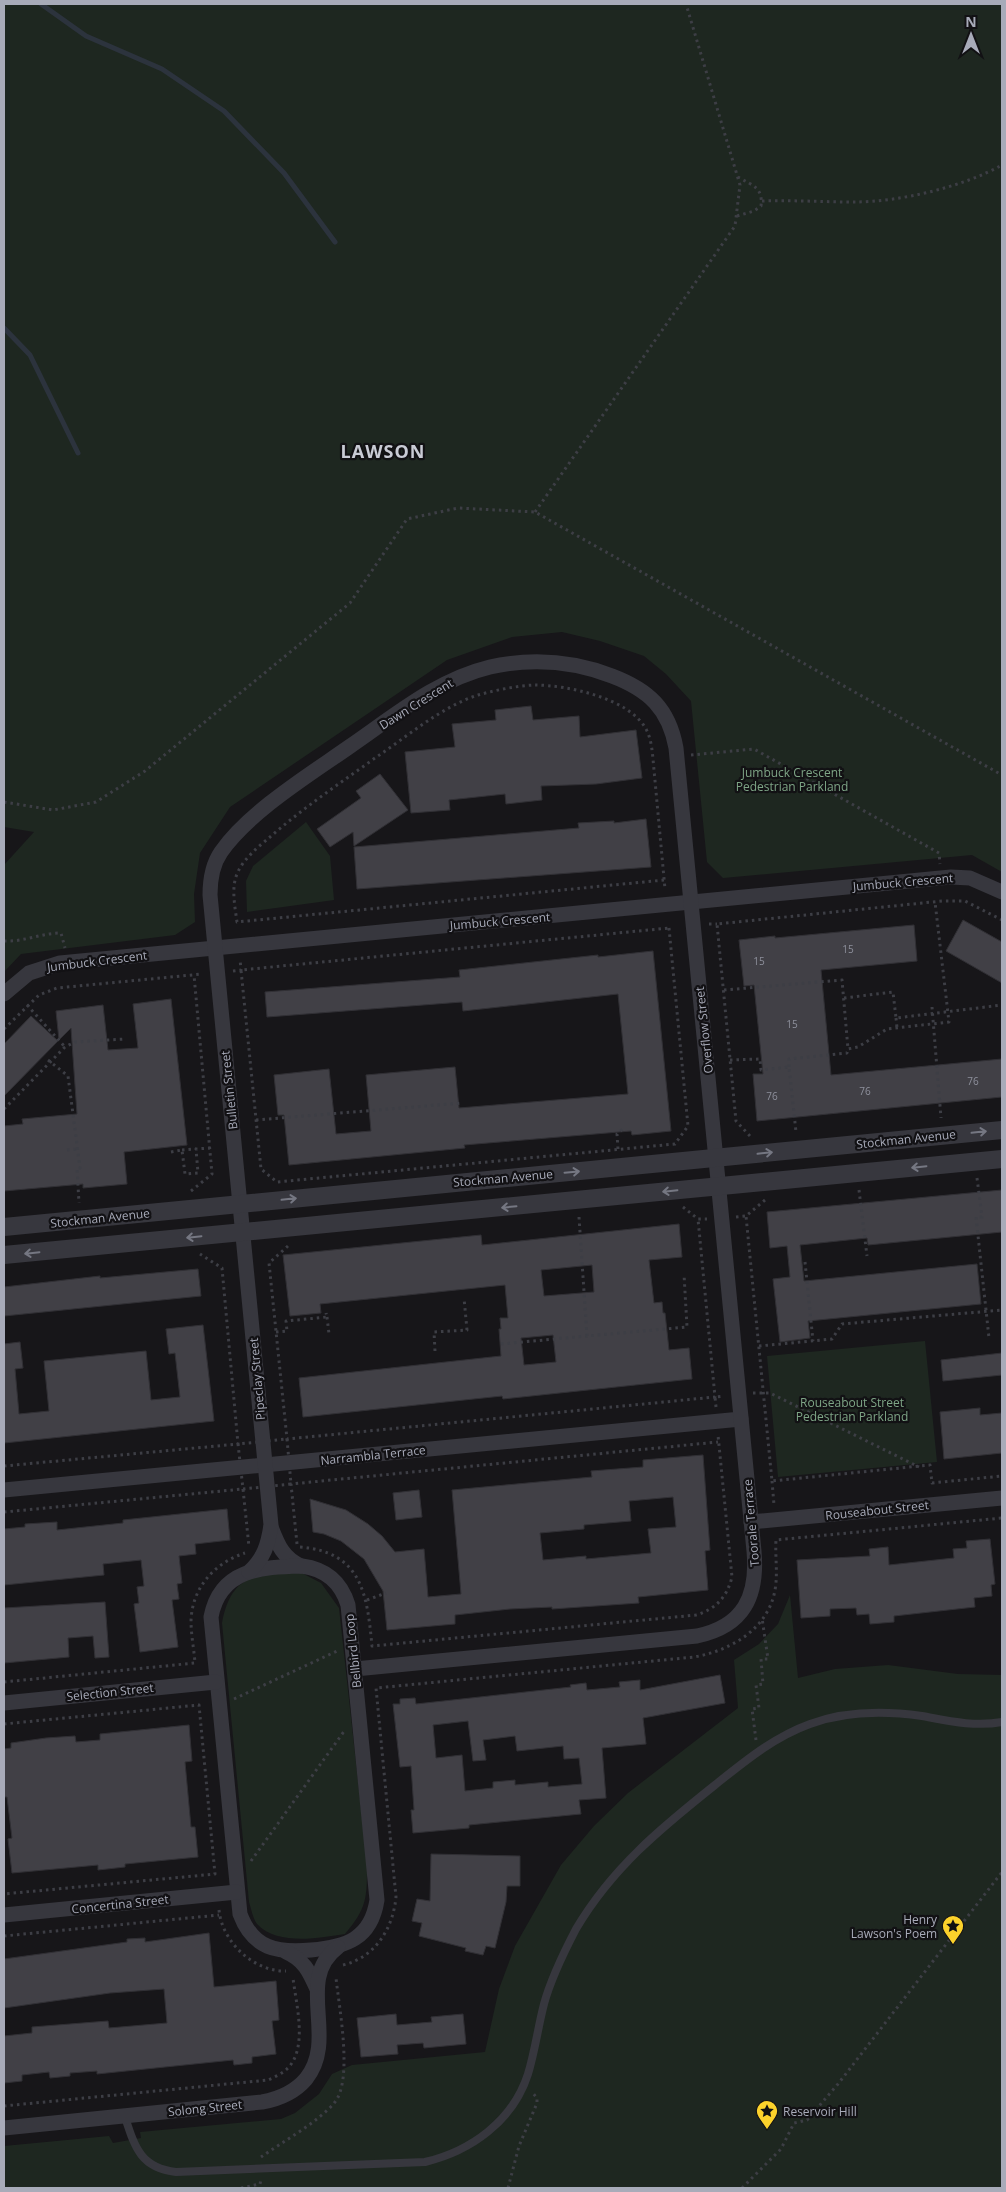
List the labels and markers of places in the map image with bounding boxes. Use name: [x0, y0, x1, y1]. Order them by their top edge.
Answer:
place label: Henry Lawson's Poem: [851, 1911, 938, 1942]
place icon: Henry Lawson's Poem: [941, 1914, 965, 1945]
place icon: Reservoir Hill: [755, 2099, 779, 2130]
place label: Reservoir Hill: [783, 2103, 857, 2120]

